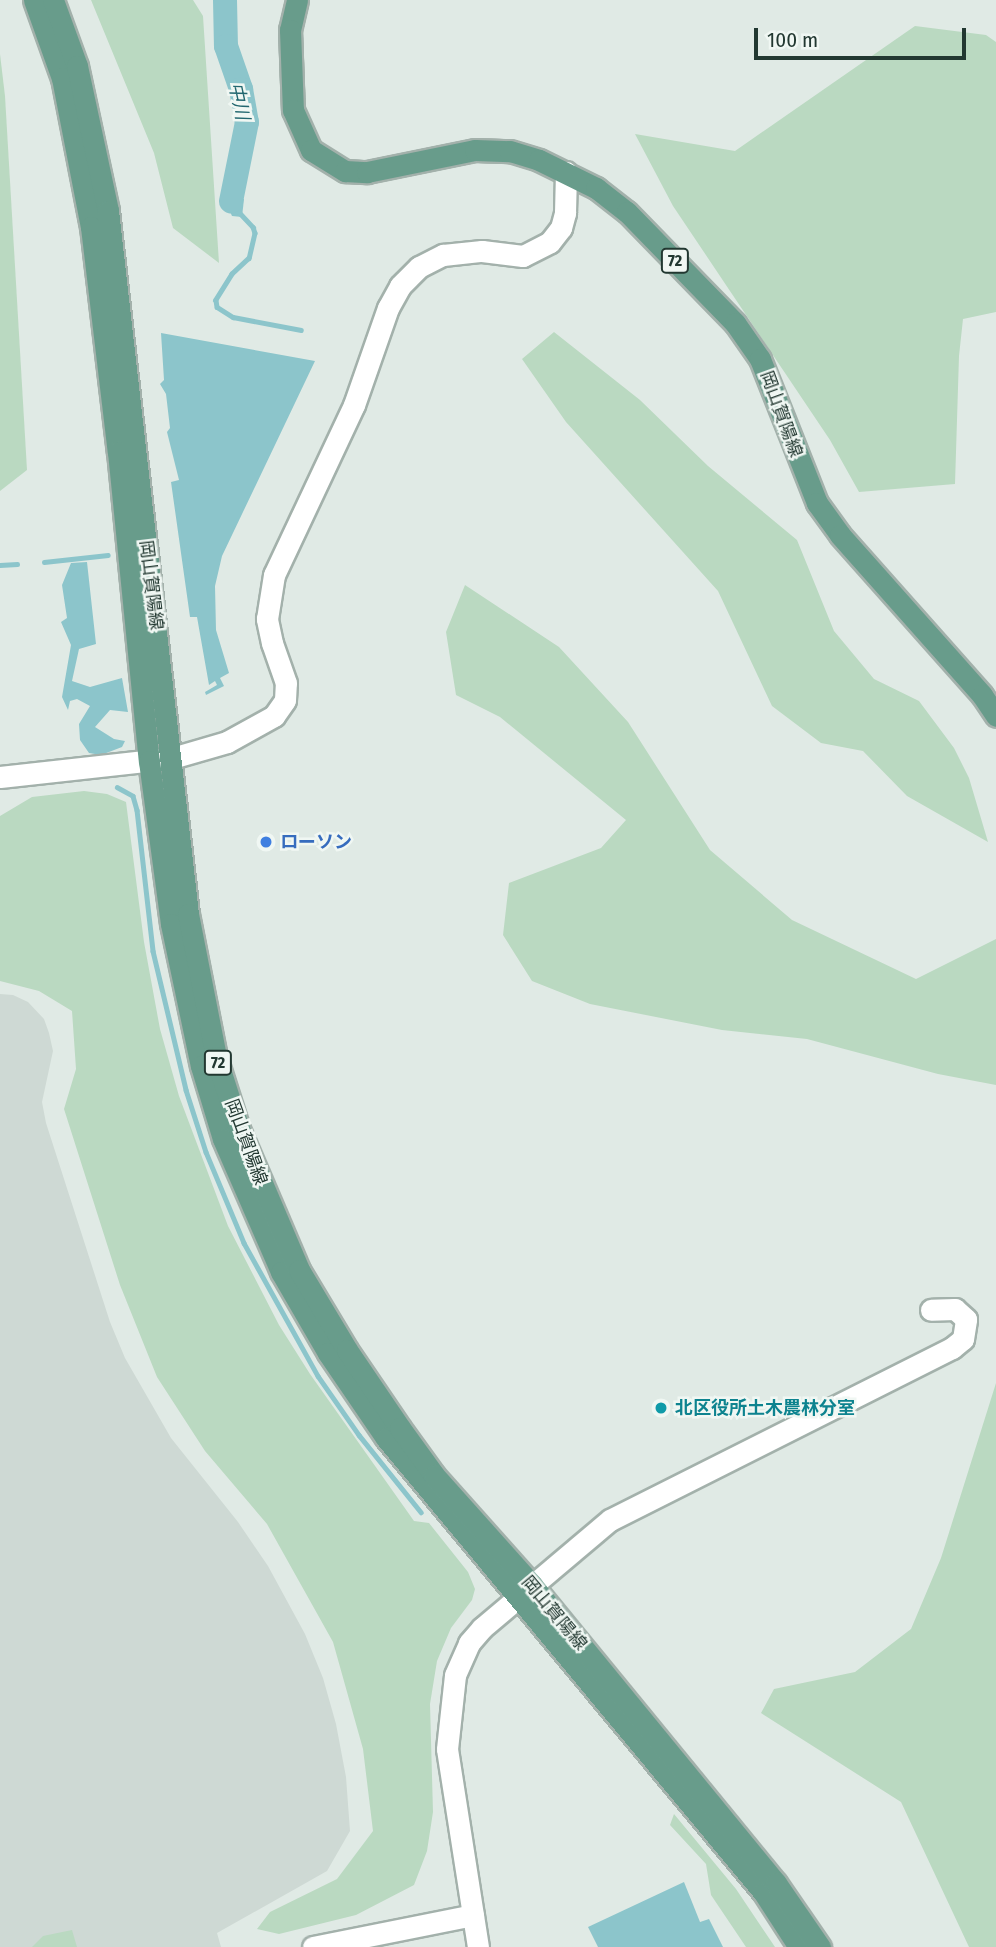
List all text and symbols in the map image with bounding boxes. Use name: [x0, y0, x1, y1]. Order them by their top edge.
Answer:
scale bar: [758, 14, 970, 58]
text: 100 m: [767, 27, 818, 53]
water label: 中川: [224, 80, 254, 122]
road number: 72: [659, 248, 691, 274]
street label: 岡山賀陽線: [755, 368, 807, 460]
street label: 岡山賀陽線: [135, 539, 167, 631]
place label: ローソン: [280, 831, 352, 853]
marker: ローソン: [258, 834, 274, 850]
road number: 72: [202, 1050, 234, 1076]
street label: 岡山賀陽線: [220, 1096, 272, 1188]
place label: 北区役所土木農林分室: [675, 1397, 855, 1419]
marker: 北区役所土木農林分室: [653, 1400, 669, 1416]
street label: 岡山賀陽線: [517, 1572, 591, 1654]

